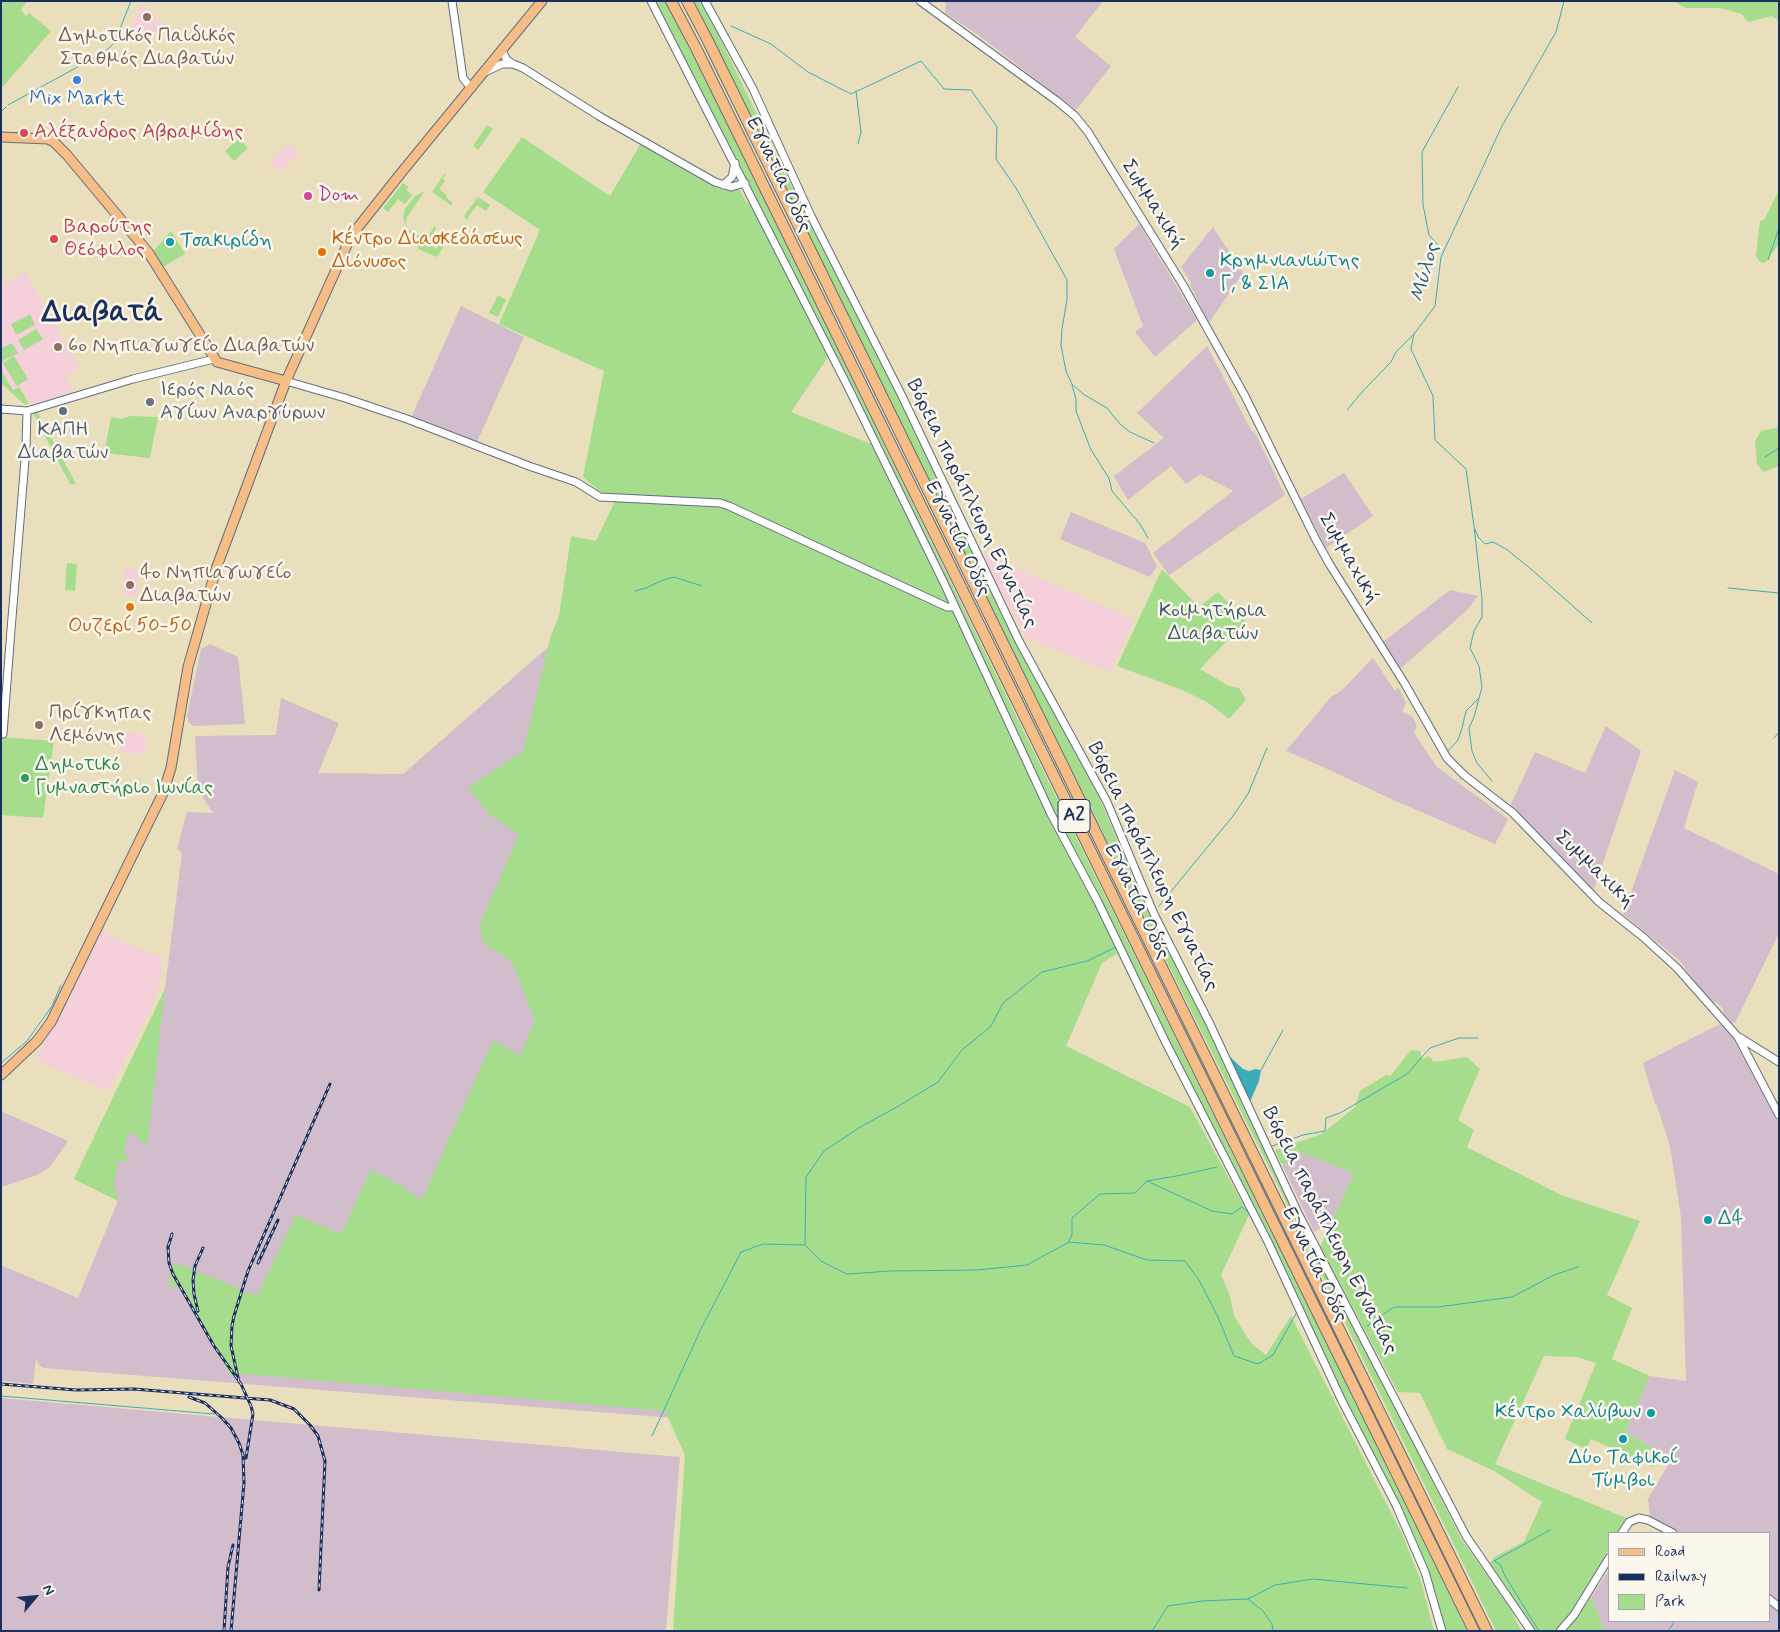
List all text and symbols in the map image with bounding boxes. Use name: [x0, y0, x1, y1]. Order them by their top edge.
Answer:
marker: Δημοτικός Παιδικός Σταθμός Διαβατών: [141, 11, 153, 23]
place label: Δημοτικός Παιδικός Σταθμός Διαβατών: [58, 25, 236, 72]
marker: Mix Markt: [71, 74, 83, 86]
place label: Mix Markt: [29, 88, 125, 112]
street label: Εγνατία Οδός: [740, 114, 816, 236]
place label: Αλέξανδρος Αβραμίδης: [34, 121, 243, 145]
marker: Αλέξανδρος Αβραμίδης: [18, 127, 30, 139]
street label: Συμμαχική: [1115, 156, 1189, 254]
place label: Dom: [318, 184, 359, 208]
marker: Dom: [302, 190, 314, 202]
place label: Βαρούτης Θεόφιλος: [64, 216, 152, 263]
place label: Κέντρο Διασκεδάσεως Διόνυσος: [332, 228, 523, 275]
place label: Τσακιρίδη: [180, 230, 272, 254]
marker: Βαρούτης Θεόφιλος: [48, 233, 60, 245]
marker: Τσακιρίδη: [164, 236, 176, 248]
water label: Μύλος: [1406, 241, 1446, 305]
marker: Κέντρο Διασκεδάσεως Διόνυσος: [316, 246, 328, 258]
place label: Κρημνιανιώτης Γ, & ΣΙΑ: [1220, 250, 1359, 297]
marker: Κρημνιανιώτης Γ, & ΣΙΑ: [1204, 267, 1216, 279]
district label: Διαβατά: [41, 297, 163, 333]
place label: 6ο Νηπιαγωγείο Διαβατών: [68, 335, 314, 359]
marker: 6ο Νηπιαγωγείο Διαβατών: [52, 341, 64, 353]
street label: Βόρεια παράπλευρη Εγνατίας: [900, 376, 1042, 632]
place label: Ιερός Ναός Αγίων Αναργύρων: [160, 379, 325, 426]
marker: Ιερός Ναός Αγίων Αναργύρων: [144, 396, 156, 408]
marker: ΚΑΠΗ Διαβατών: [57, 405, 69, 417]
place label: ΚΑΠΗ Διαβατών: [18, 419, 108, 466]
street label: Εγνατία Οδός: [919, 478, 995, 600]
street label: Συμμαχική: [1312, 509, 1384, 609]
place label: 4ο Νηπιαγωγείο Διαβατών: [140, 562, 292, 609]
marker: 4ο Νηπιαγωγείο Διαβατών: [124, 579, 136, 591]
park label: Κοιμητήρια Διαβατών: [1159, 600, 1267, 647]
marker: Ουζερί 50-50: [124, 601, 136, 613]
place label: Ουζερί 50-50: [68, 615, 192, 639]
place label: Πρίγκηπας Λεμόνης: [49, 702, 151, 749]
marker: Πρίγκηπας Λεμόνης: [33, 719, 45, 731]
street label: Βόρεια παράπλευρη Εγνατίας: [1081, 739, 1223, 995]
place label: Δημοτικό Γυμναστήριο Ιωνίας: [35, 754, 213, 801]
marker: Δημοτικό Γυμναστήριο Ιωνίας: [19, 772, 31, 784]
road number: Α2: [1058, 799, 1090, 832]
street label: Συμμαχική: [1549, 826, 1639, 914]
street label: Εγνατία Οδός: [1098, 841, 1174, 963]
street label: Βόρεια παράπλευρη Εγνατίας: [1256, 1104, 1402, 1358]
street label: Εγνατία Οδός: [1276, 1204, 1352, 1326]
place label: Δ4: [1718, 1208, 1743, 1232]
marker: Δ4: [1702, 1214, 1714, 1226]
place label: Κέντρο Χαλύβων: [1495, 1401, 1641, 1425]
marker: Κέντρο Χαλύβων: [1645, 1407, 1657, 1419]
marker: Δύο Ταφικοί Τύμβοι: [1617, 1433, 1629, 1445]
place label: Δύο Ταφικοί Τύμβοι: [1569, 1447, 1677, 1494]
legend: [1608, 1532, 1770, 1622]
text: Road: [1655, 1542, 1685, 1562]
text: Railway: [1655, 1567, 1707, 1587]
north arrow: [10, 1572, 60, 1622]
text: N: [38, 1582, 58, 1598]
text: Park: [1655, 1592, 1685, 1612]

